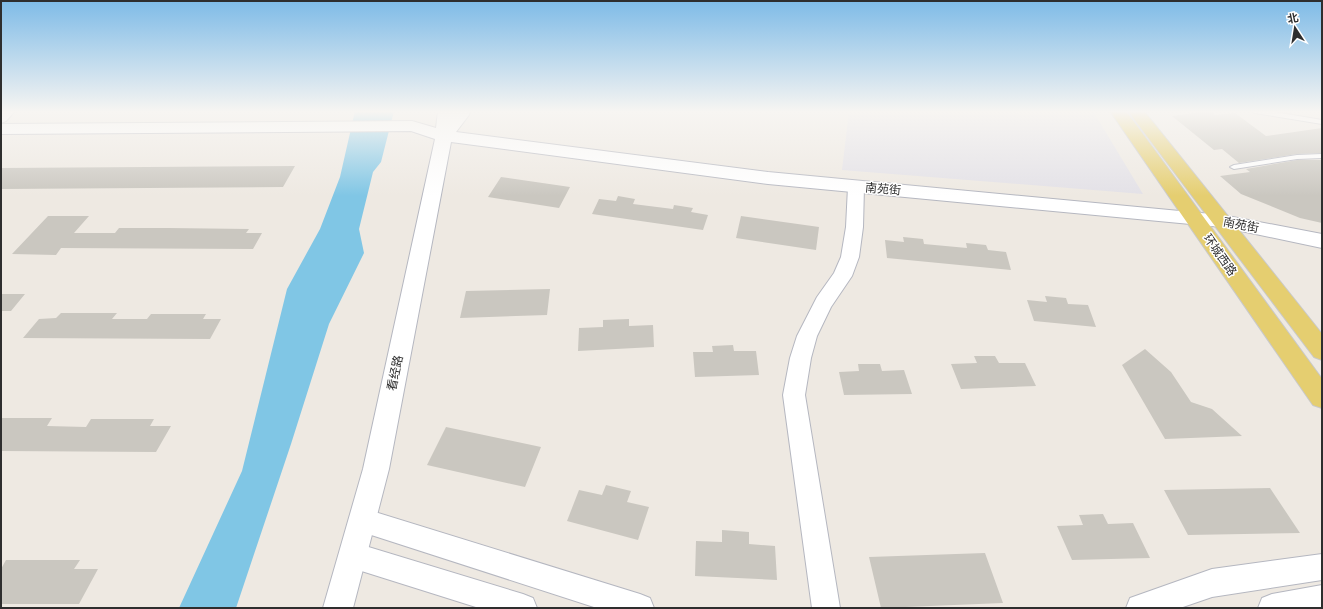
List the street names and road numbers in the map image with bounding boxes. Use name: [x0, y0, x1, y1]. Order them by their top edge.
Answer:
street label: 南苑街: [865, 180, 902, 197]
street label: 南苑街: [1222, 215, 1260, 234]
street label: 环城西路: [1201, 231, 1240, 278]
street label: 看经路: [384, 354, 405, 392]

